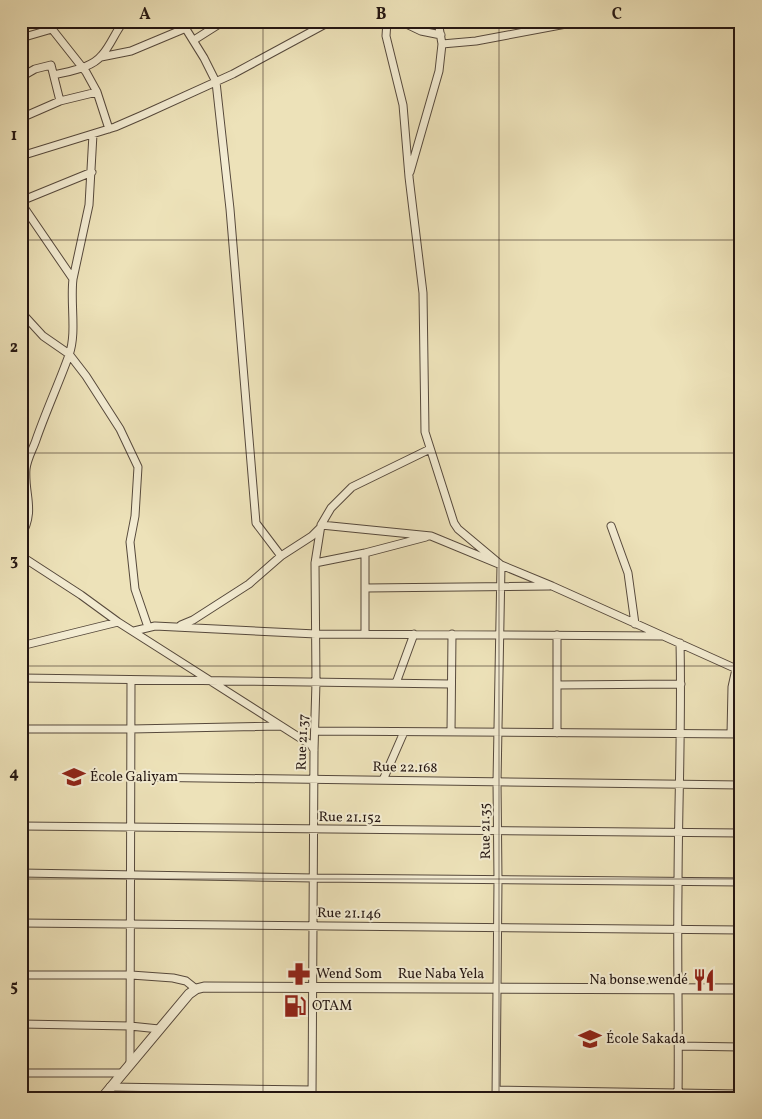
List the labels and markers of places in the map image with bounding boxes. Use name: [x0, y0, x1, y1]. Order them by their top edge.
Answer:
school or university icon: École Galiyam: [61, 764, 87, 790]
place label: École Galiyam: [90, 768, 178, 787]
pharmacy icon: Wend Som: [286, 961, 312, 987]
place label: Wend Som: [316, 965, 382, 984]
restaurant icon: Na bonse wendé: [691, 967, 717, 993]
place label: Na bonse wendé: [589, 971, 688, 990]
fuel station icon: OTAM: [282, 993, 308, 1019]
place label: OTAM: [312, 997, 352, 1016]
school or university icon: École Sakada: [577, 1026, 603, 1052]
place label: École Sakada: [606, 1030, 686, 1049]

